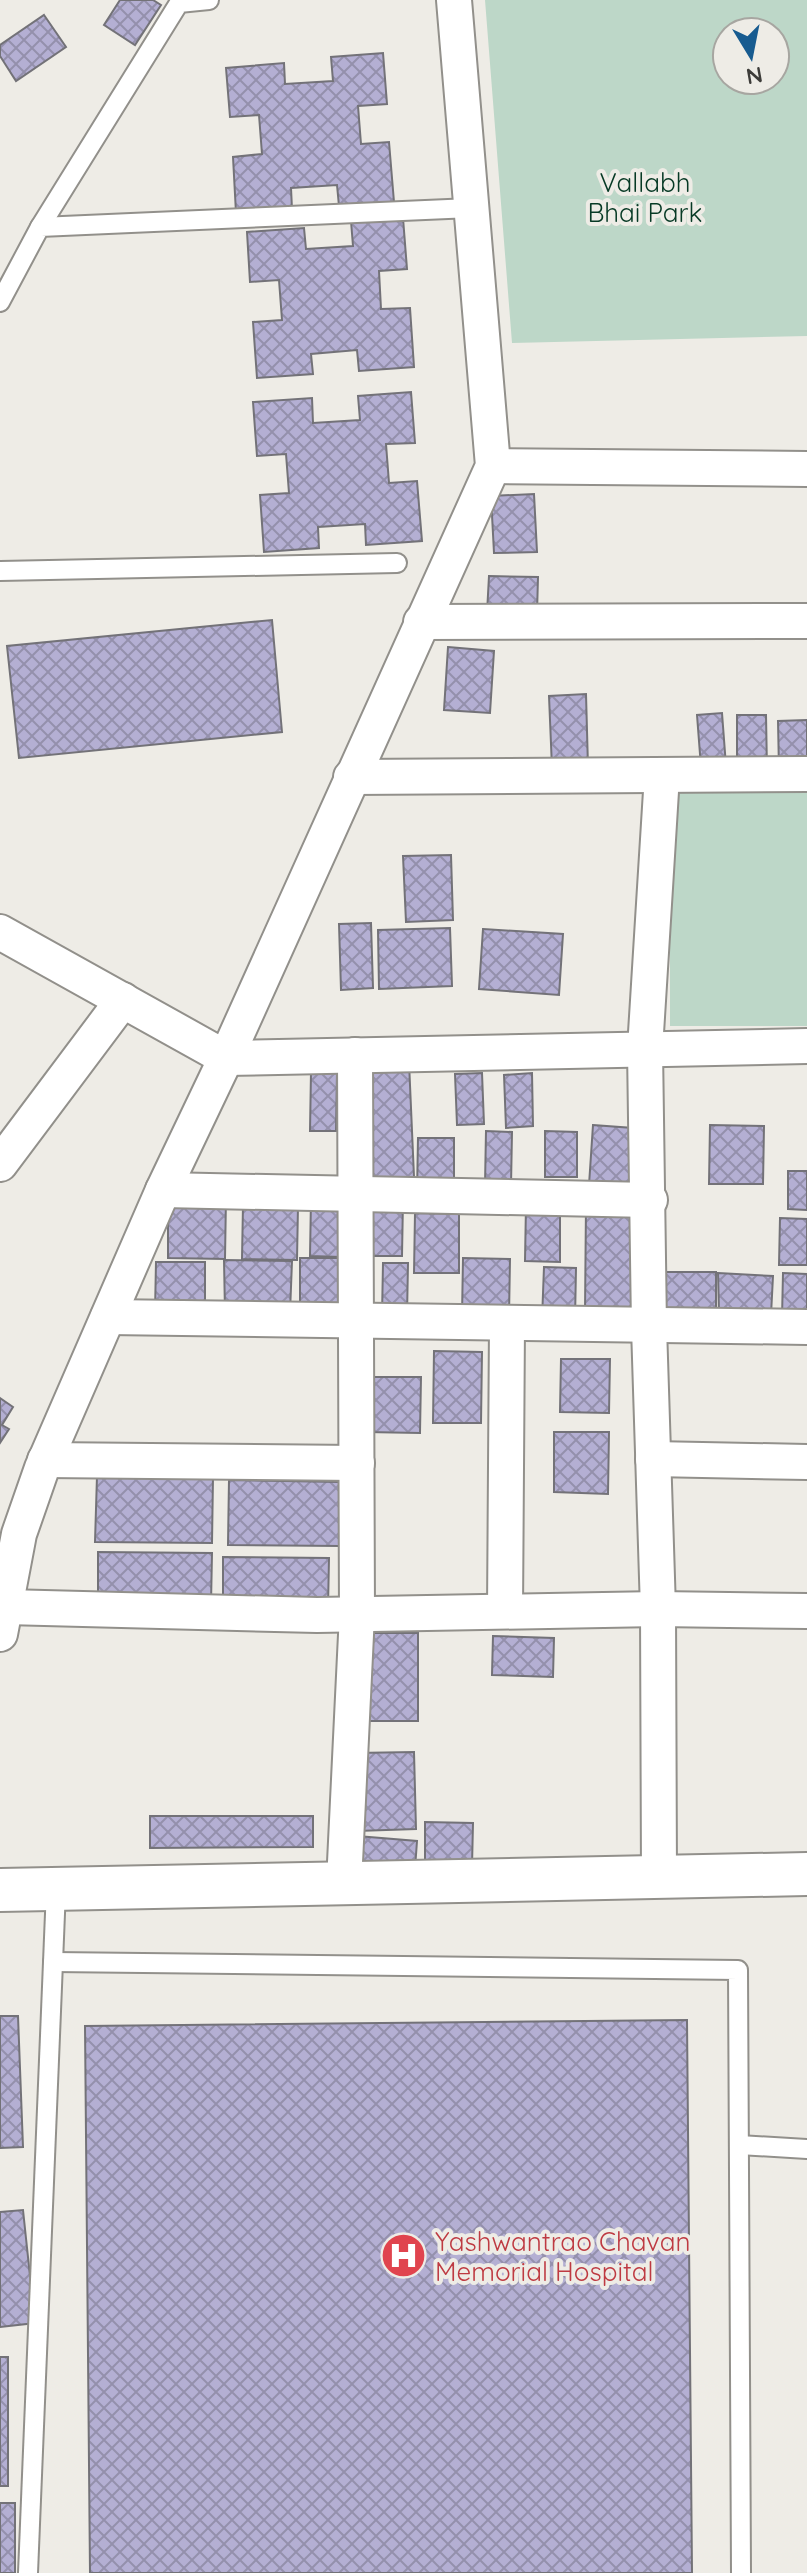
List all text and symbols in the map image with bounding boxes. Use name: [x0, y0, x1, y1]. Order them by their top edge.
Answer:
north arrow: [711, 16, 791, 96]
text: N: [744, 61, 765, 91]
park label: Vallabh Bhai Park: [587, 166, 703, 229]
place label: Yashwantrao Chavan Memorial Hospital: [435, 2225, 691, 2288]
hospital icon: Yashwantrao Chavan Memorial Hospital: [380, 2232, 428, 2280]

